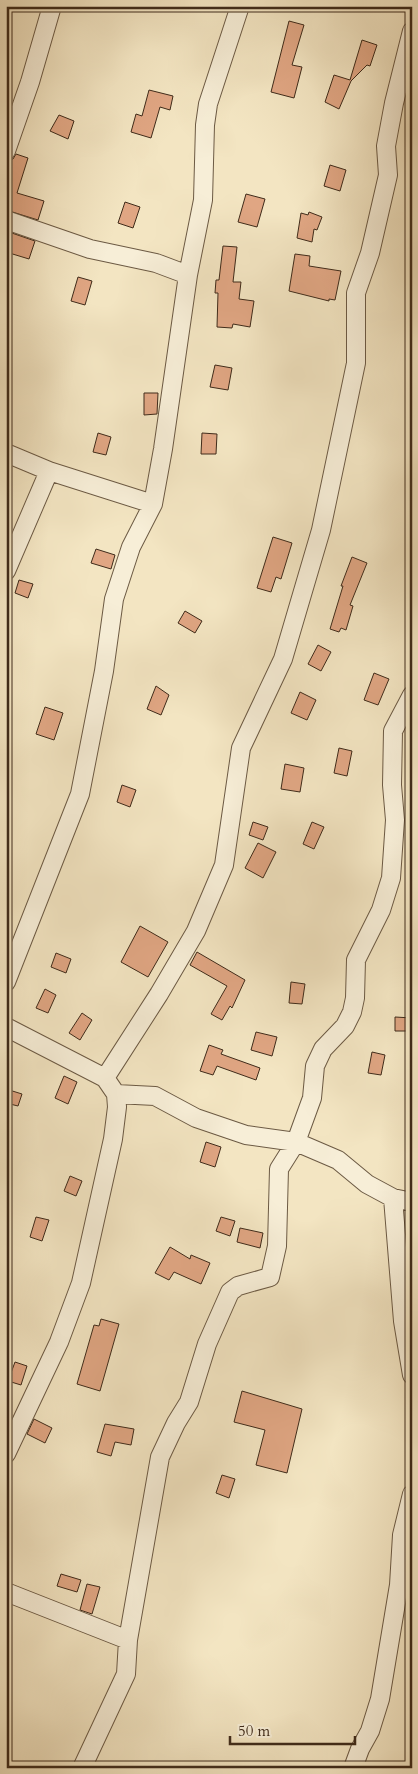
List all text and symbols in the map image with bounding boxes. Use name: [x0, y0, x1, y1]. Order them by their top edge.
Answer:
scale bar: [230, 1714, 356, 1746]
text: 50 m: [238, 1721, 270, 1741]

